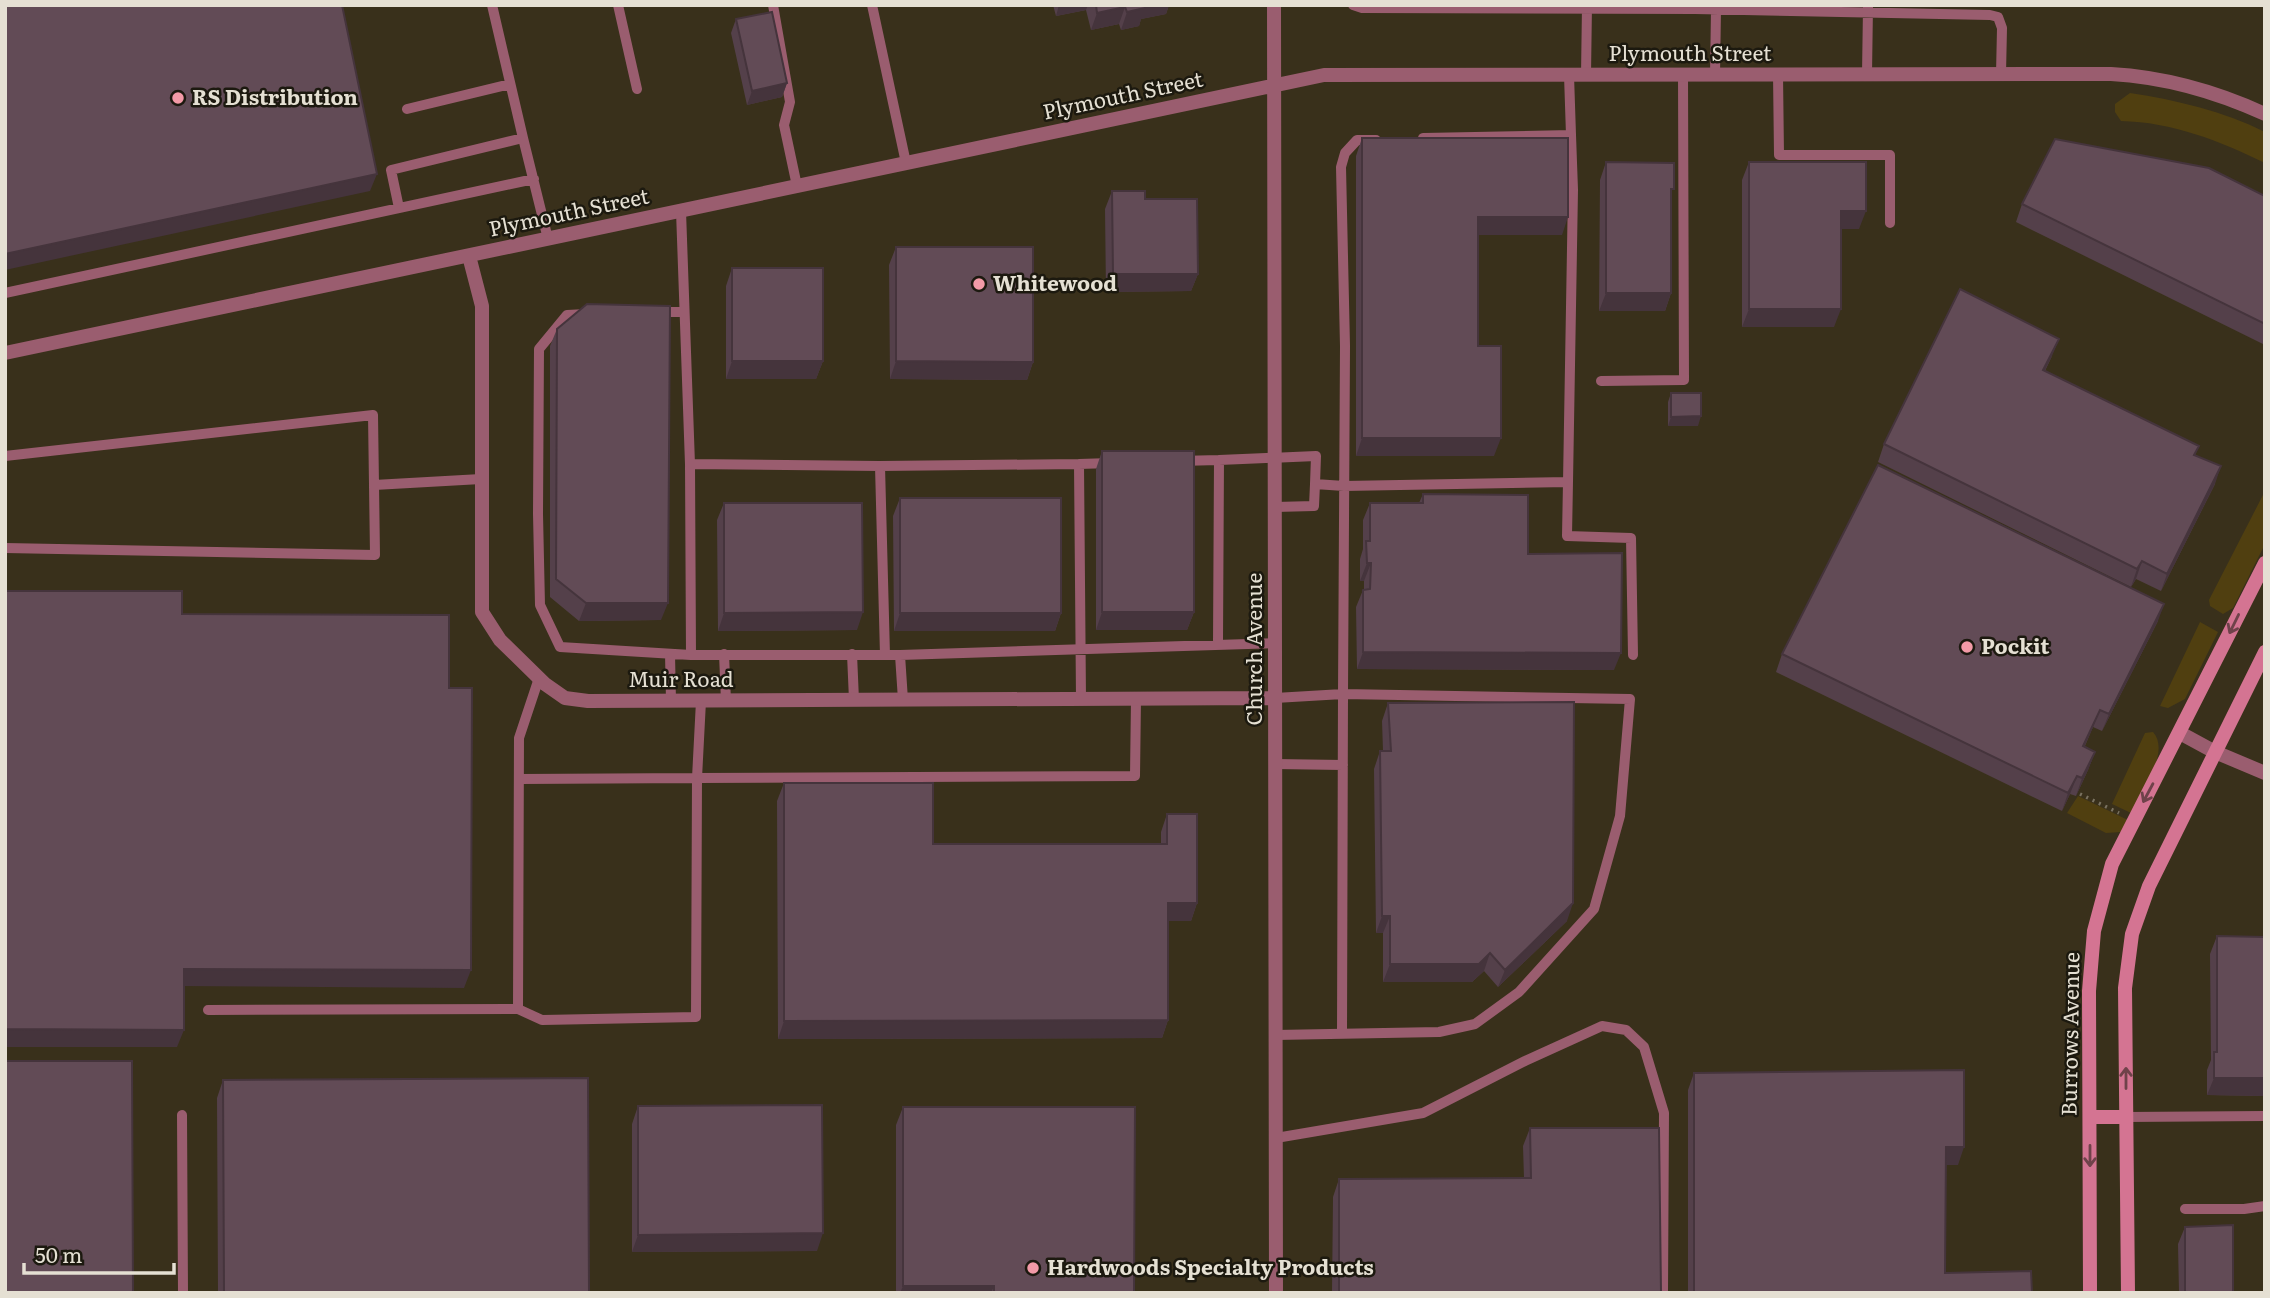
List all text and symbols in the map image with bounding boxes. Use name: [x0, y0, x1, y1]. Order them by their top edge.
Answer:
street label: Plymouth Street: [1609, 36, 1772, 67]
street label: Plymouth Street: [1040, 61, 1206, 126]
place label: RS Distribution: [192, 80, 358, 111]
marker: RS Distribution: [170, 90, 186, 106]
street label: Plymouth Street: [486, 178, 652, 243]
place label: Whitewood: [993, 266, 1117, 297]
marker: Whitewood: [971, 276, 987, 292]
street label: Church Avenue: [1237, 572, 1268, 726]
one-way arrow: [2227, 613, 2241, 634]
place label: Pockit: [1981, 629, 2050, 660]
marker: Pockit: [1959, 639, 1975, 655]
street label: Muir Road: [628, 662, 734, 693]
one-way arrow: [2141, 782, 2155, 803]
street label: Burrows Avenue: [2052, 951, 2085, 1116]
one-way arrow: [2119, 1066, 2133, 1089]
one-way arrow: [2083, 1145, 2097, 1168]
scale bar: [24, 1232, 175, 1276]
text: 50 m: [35, 1238, 82, 1269]
place label: Hardwoods Specialty Products: [1047, 1250, 1374, 1281]
marker: Hardwoods Specialty Products: [1025, 1260, 1041, 1276]

